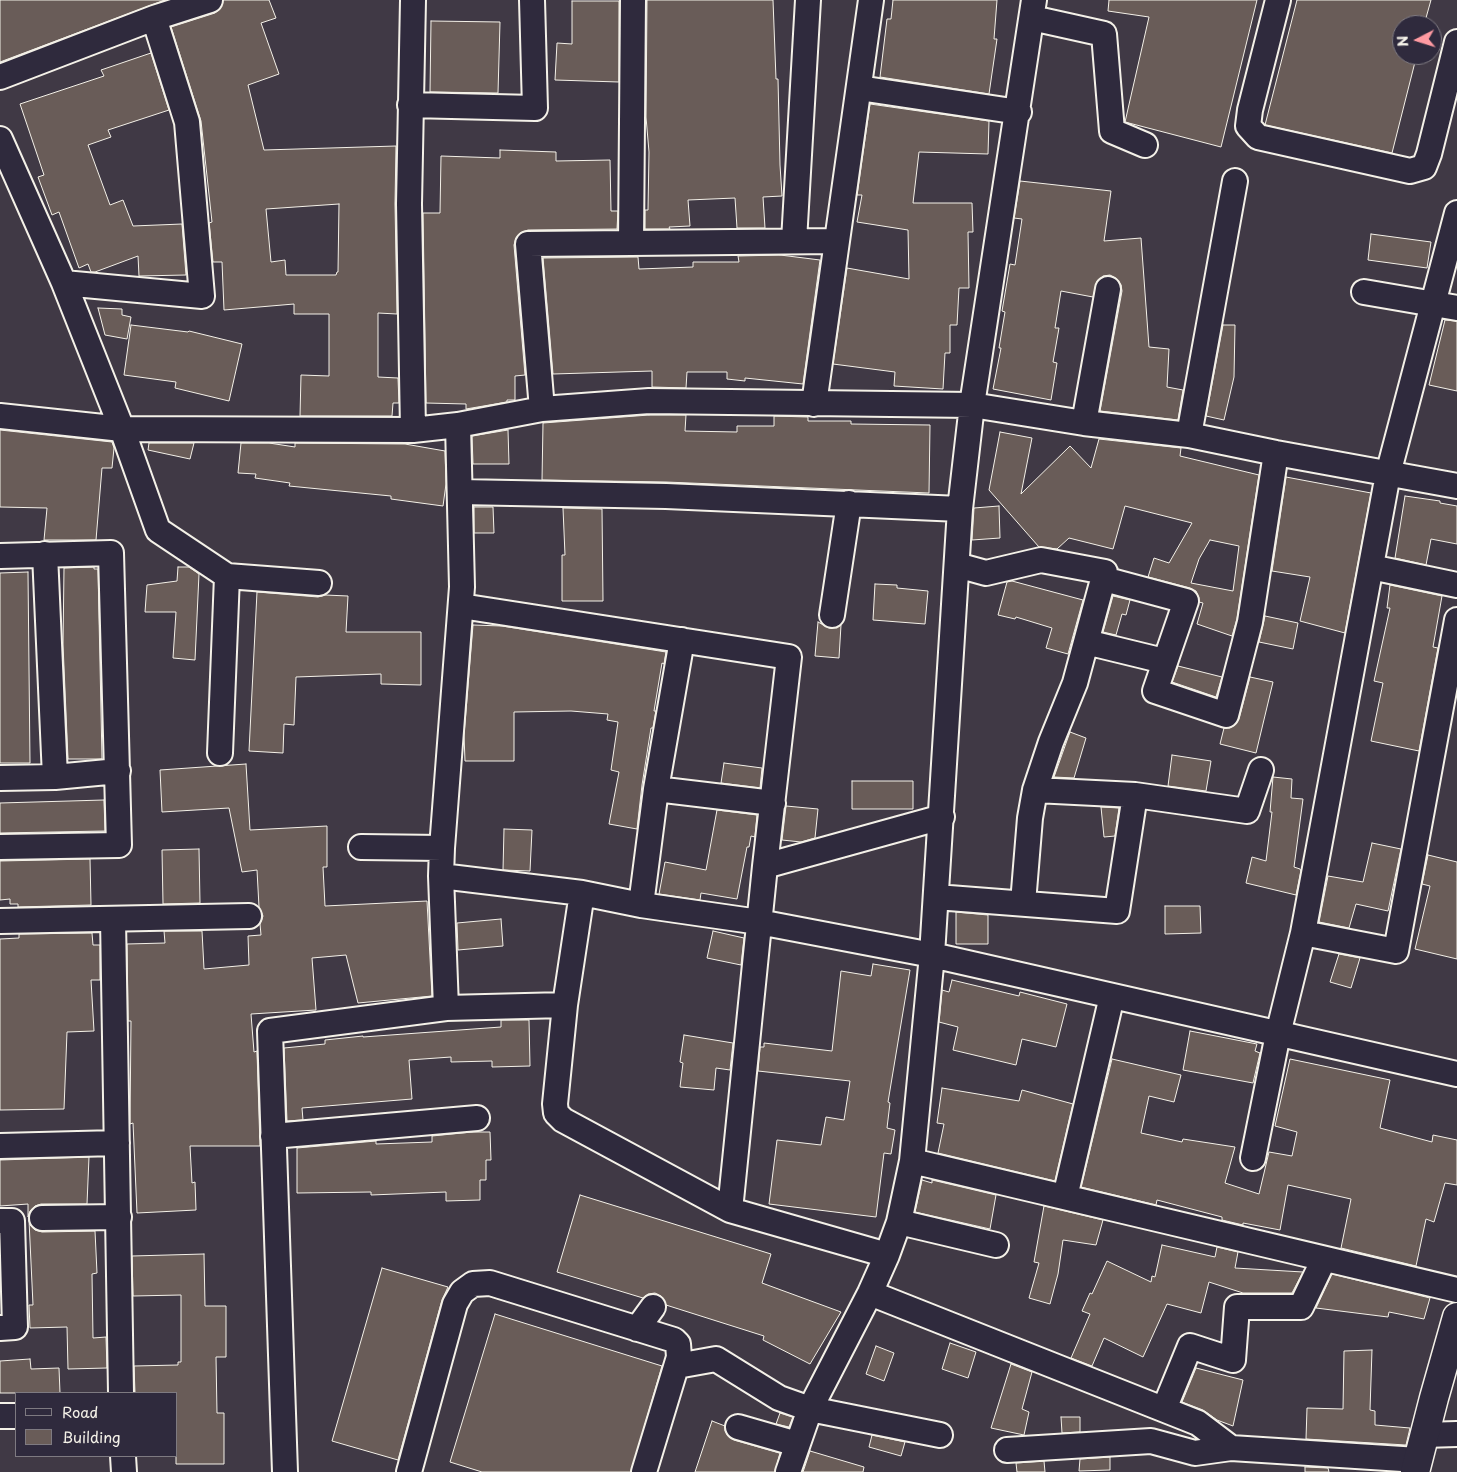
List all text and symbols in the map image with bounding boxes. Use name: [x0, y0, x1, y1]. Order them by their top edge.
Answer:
north arrow: [1392, 15, 1442, 65]
text: N: [1392, 35, 1413, 48]
legend: [15, 1392, 178, 1457]
text: Road: [62, 1400, 98, 1423]
text: Building: [62, 1425, 121, 1448]

